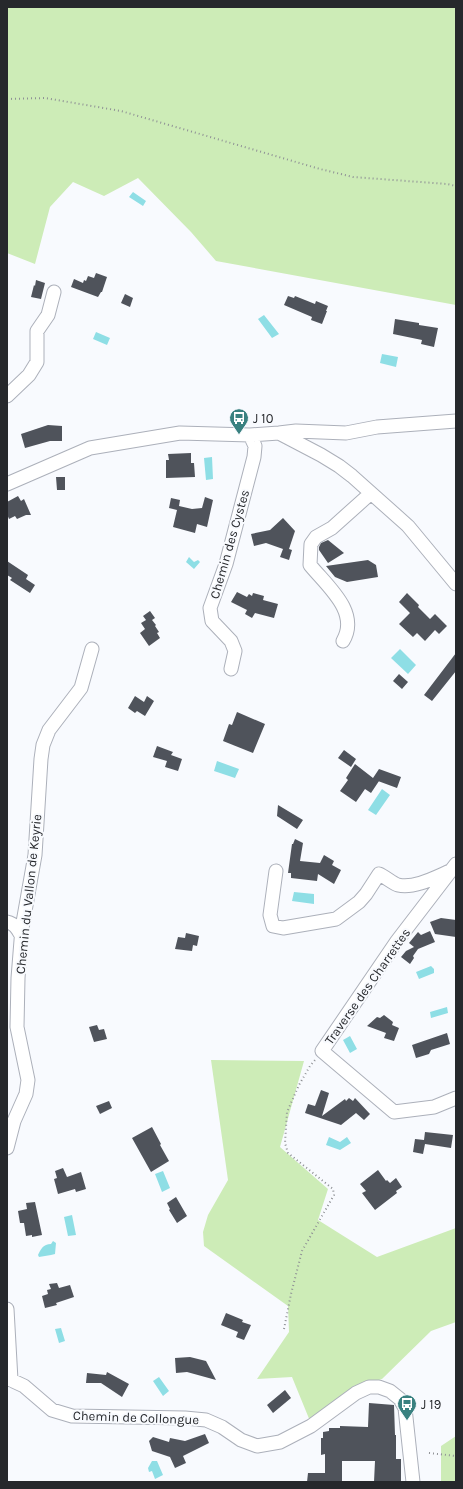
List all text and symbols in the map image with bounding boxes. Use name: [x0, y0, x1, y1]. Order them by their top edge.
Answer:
bus stop icon: J 10: [228, 407, 250, 435]
place label: J 10: [253, 411, 274, 426]
street label: Chemin des Cystes: [207, 488, 252, 601]
street label: Chemin du Vallon de Keyrie: [13, 813, 44, 975]
street label: Traverse des Charrettes: [322, 925, 413, 1047]
bus stop icon: J 19: [396, 1393, 418, 1421]
place label: J 19: [421, 1397, 441, 1412]
street label: Chemin de Collongue: [73, 1408, 200, 1427]

